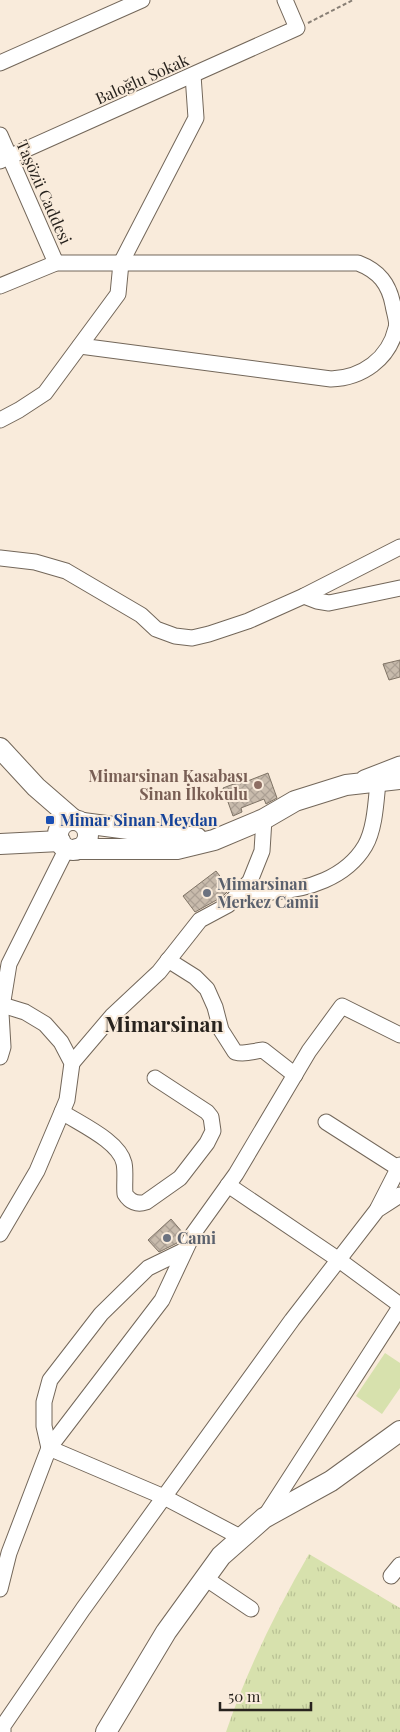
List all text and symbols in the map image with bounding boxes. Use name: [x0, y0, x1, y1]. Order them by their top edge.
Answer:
street label: Baloğlu Sokak: [92, 49, 192, 108]
street label: Taşözü Caddesi: [12, 136, 77, 248]
place label: Mimarsinan Kasabası Sinan İlkokulu: [88, 765, 248, 804]
marker: Mimarsinan Kasabası Sinan İlkokulu: [252, 779, 264, 791]
place label: Mimar Sinan Meydan: [60, 809, 218, 830]
marker: Mimar Sinan Meydan: [44, 814, 56, 826]
place label: Mimarsinan Merkez Camii: [217, 873, 319, 912]
marker: Mimarsinan Merkez Camii: [201, 887, 213, 899]
district label: Mimarsinan: [105, 1009, 223, 1037]
place label: Cami: [177, 1227, 216, 1248]
marker: Cami: [161, 1232, 173, 1244]
scale bar: [220, 1680, 311, 1712]
text: 50 m: [228, 1686, 261, 1706]

